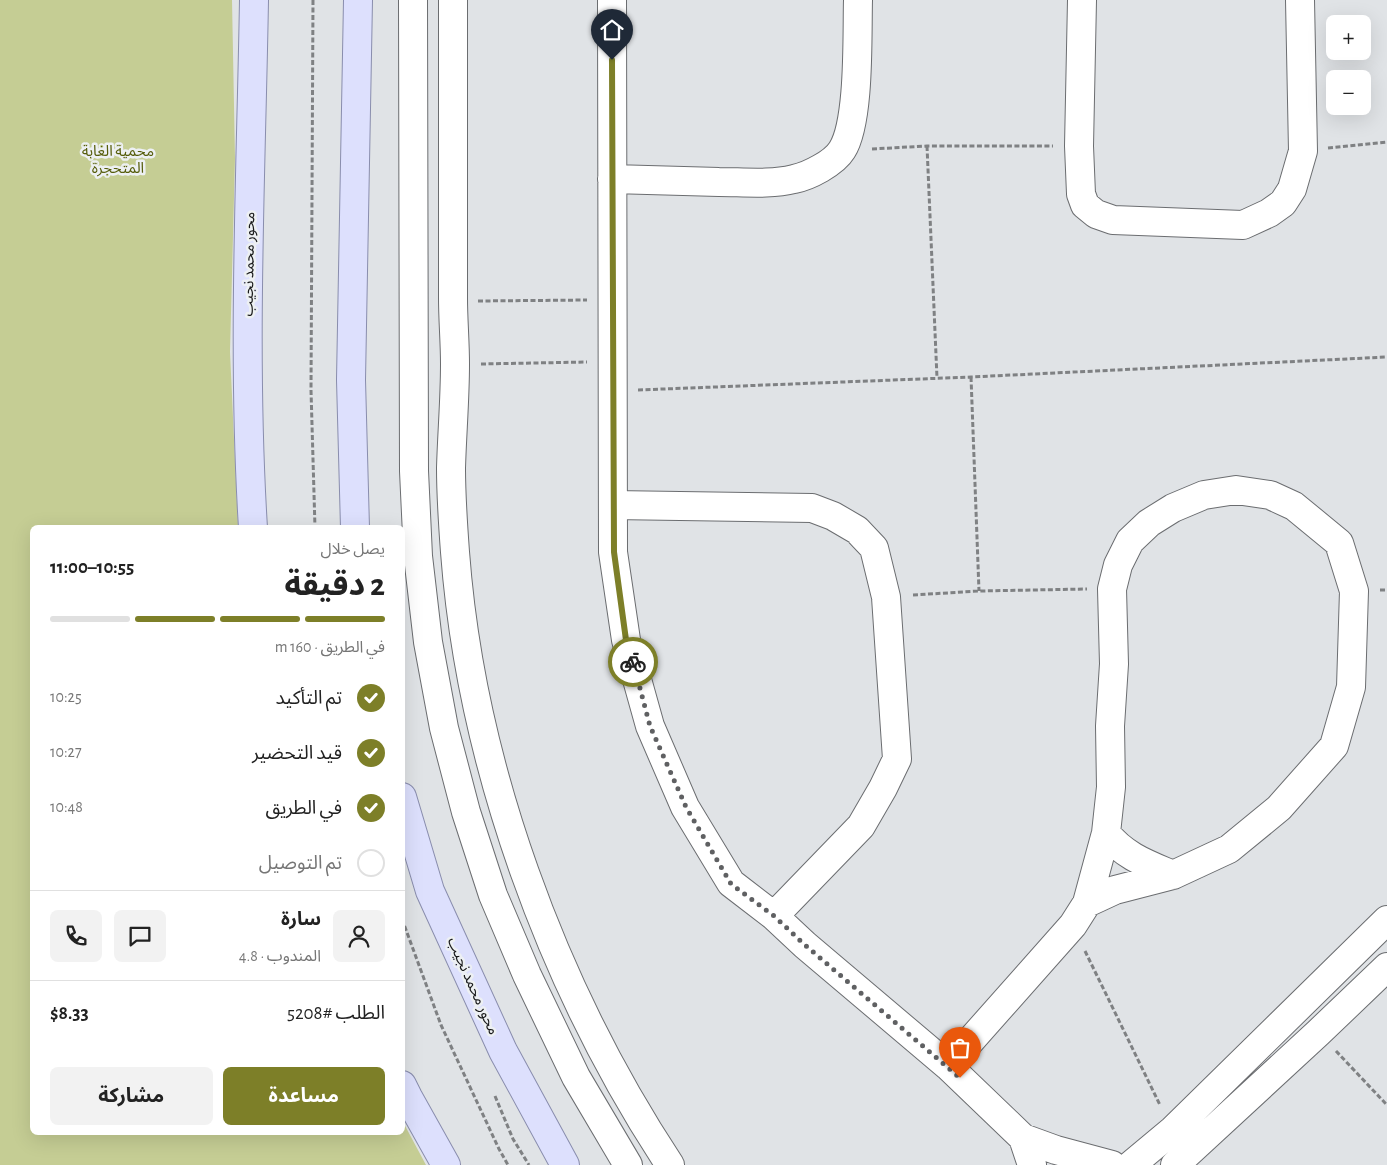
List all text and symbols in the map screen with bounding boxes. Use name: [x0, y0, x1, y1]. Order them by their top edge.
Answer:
pin: [591, 9, 633, 60]
map controls: [1326, 15, 1371, 115]
button: +: [1326, 15, 1371, 60]
icon: home: [598, 16, 626, 44]
button: −: [1326, 70, 1371, 115]
park label: محمية الغابة المتحجرة: [82, 144, 154, 177]
street label: محور محمد نجيب: [241, 212, 258, 316]
text: يصل خلال: [321, 541, 385, 557]
text: 10:55–11:00: [50, 558, 134, 577]
text: 2 دقيقة: [285, 569, 385, 601]
courier: [608, 637, 658, 687]
text: في الطريق · 160 m: [275, 639, 385, 655]
icon: bike: [619, 648, 647, 676]
icon: check: [357, 684, 385, 712]
text: 10:25: [50, 689, 82, 705]
text: تم التأكيد: [275, 689, 342, 708]
icon: check: [357, 739, 385, 767]
text: 10:27: [50, 744, 82, 760]
text: قيد التحضير: [252, 744, 342, 763]
icon: check: [357, 794, 385, 822]
text: 10:48: [50, 799, 83, 815]
text: في الطريق: [265, 799, 342, 818]
text: تم التوصيل: [259, 854, 342, 873]
button: phone: [50, 910, 102, 962]
button: chat: [114, 910, 166, 962]
text: سارة: [281, 910, 321, 929]
button: person: [333, 910, 385, 962]
street label: محور محمد نجيب: [444, 935, 501, 1037]
text: المندوب · 4.8: [239, 948, 321, 964]
text: $8.33: [50, 1004, 89, 1023]
text: الطلب #5208: [287, 1004, 385, 1023]
pin: [939, 1027, 981, 1078]
icon: bag: [946, 1034, 974, 1062]
button: مشاركة: [50, 1067, 213, 1125]
button: مساعدة: [223, 1067, 385, 1125]

